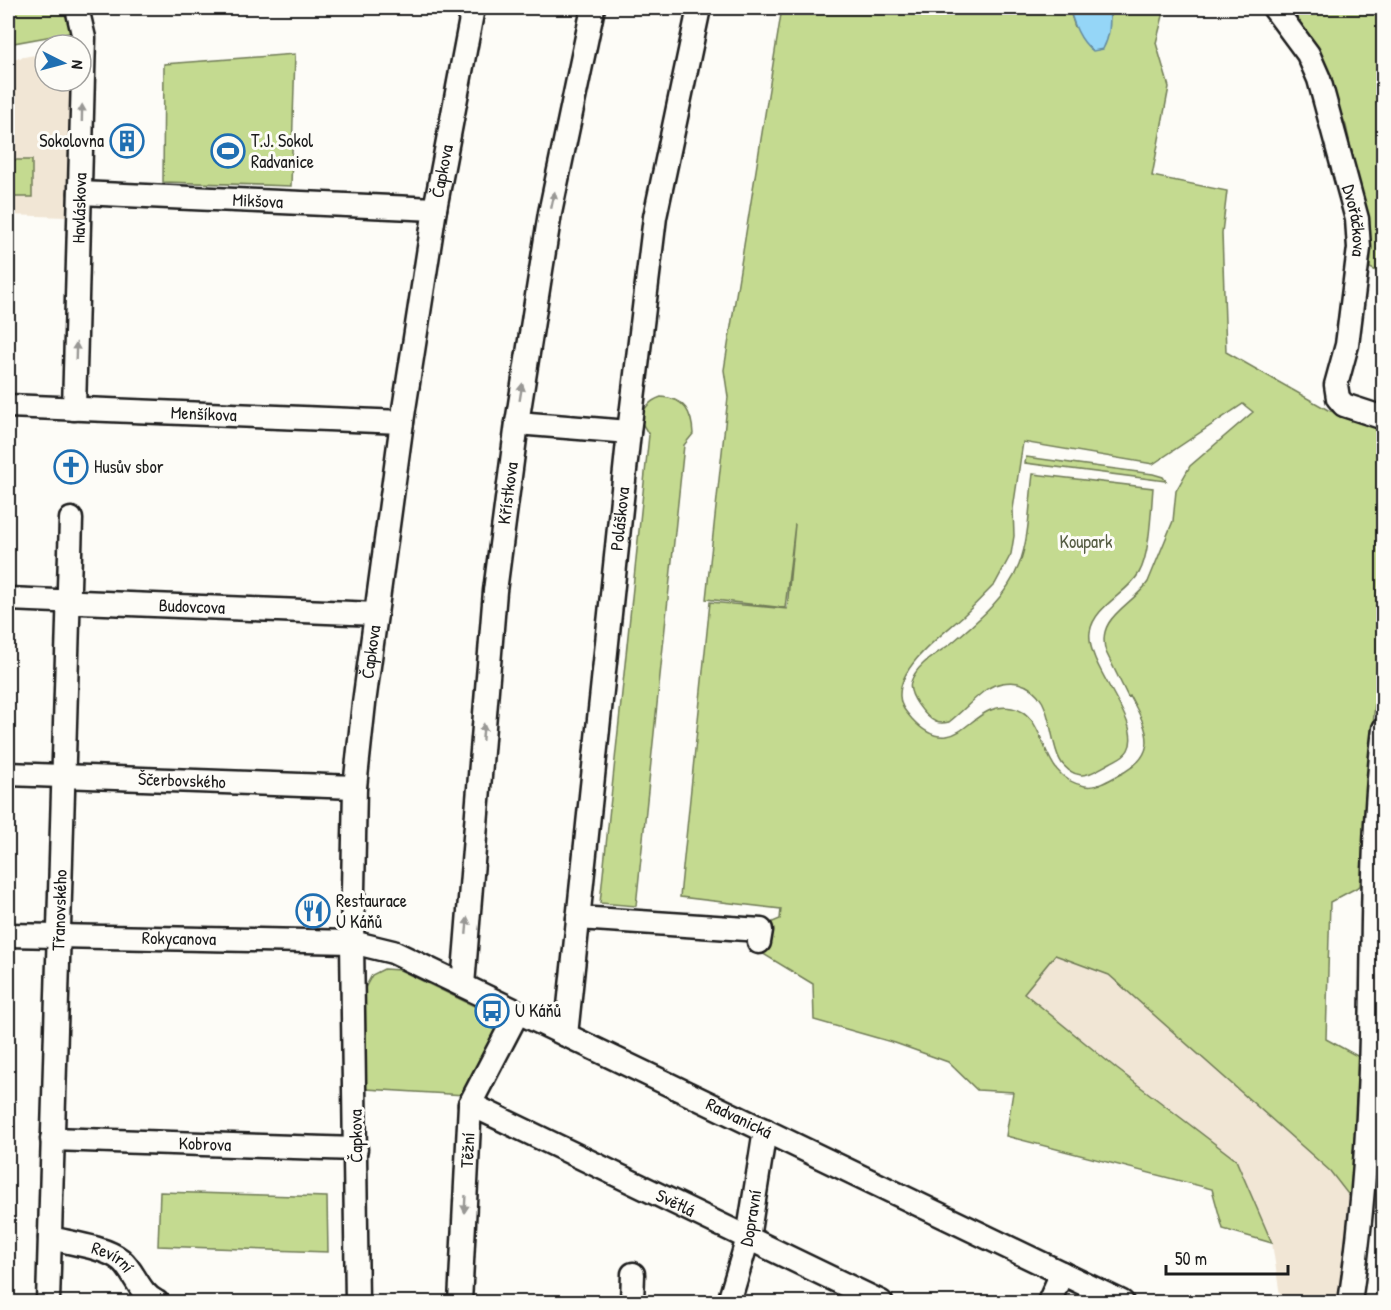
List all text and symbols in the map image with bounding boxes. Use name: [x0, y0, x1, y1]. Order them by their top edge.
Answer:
north arrow: [33, 33, 93, 93]
text: N: [66, 59, 89, 70]
one-way arrow: [77, 104, 87, 123]
building icon: Sokolovna: [109, 123, 145, 159]
place label: Sokolovna: [39, 128, 104, 153]
place label: T.J. Sokol Radvanice: [251, 128, 314, 174]
sports icon: T.J. Sokol Radvanice: [210, 133, 246, 169]
street label: Čapkova: [424, 143, 459, 200]
street label: Havláskova: [65, 172, 92, 244]
street label: Dvořáčkova: [1336, 182, 1372, 258]
street label: Mikšova: [232, 187, 284, 214]
one-way arrow: [549, 190, 558, 209]
one-way arrow: [71, 341, 80, 360]
one-way arrow: [517, 383, 526, 402]
street label: Menšíkova: [170, 400, 237, 427]
church icon: Husův sbor: [53, 449, 89, 485]
place label: Husův sbor: [94, 454, 164, 479]
street label: Křístkova: [491, 460, 524, 526]
street label: Poláškova: [604, 486, 635, 552]
park label: Koupark: [1059, 529, 1113, 554]
street label: Budovcova: [158, 592, 226, 620]
street label: Čapkova: [354, 624, 386, 680]
one-way arrow: [478, 722, 488, 741]
street label: Ščerbovského: [138, 766, 226, 794]
street label: Třanovského: [45, 869, 73, 951]
place label: Restaurace U Káňů: [336, 888, 407, 934]
restaurant icon: Restaurace U Káňů: [295, 893, 331, 929]
one-way arrow: [463, 917, 472, 936]
street label: Rokycanova: [142, 925, 216, 951]
bus stop icon: U Káňů: [474, 993, 510, 1029]
place label: U Káňů: [515, 998, 561, 1023]
street label: Radvanická: [702, 1091, 776, 1144]
street label: Čapkova: [343, 1109, 368, 1163]
street label: Kobrova: [178, 1130, 232, 1157]
street label: Těžní: [454, 1132, 481, 1169]
street label: Světlá: [652, 1182, 699, 1223]
street label: Dopravní: [733, 1188, 767, 1249]
one-way arrow: [460, 1195, 470, 1214]
street label: Revírní: [89, 1235, 141, 1278]
scale bar: [1166, 1238, 1288, 1276]
text: 50 m: [1175, 1246, 1207, 1271]

